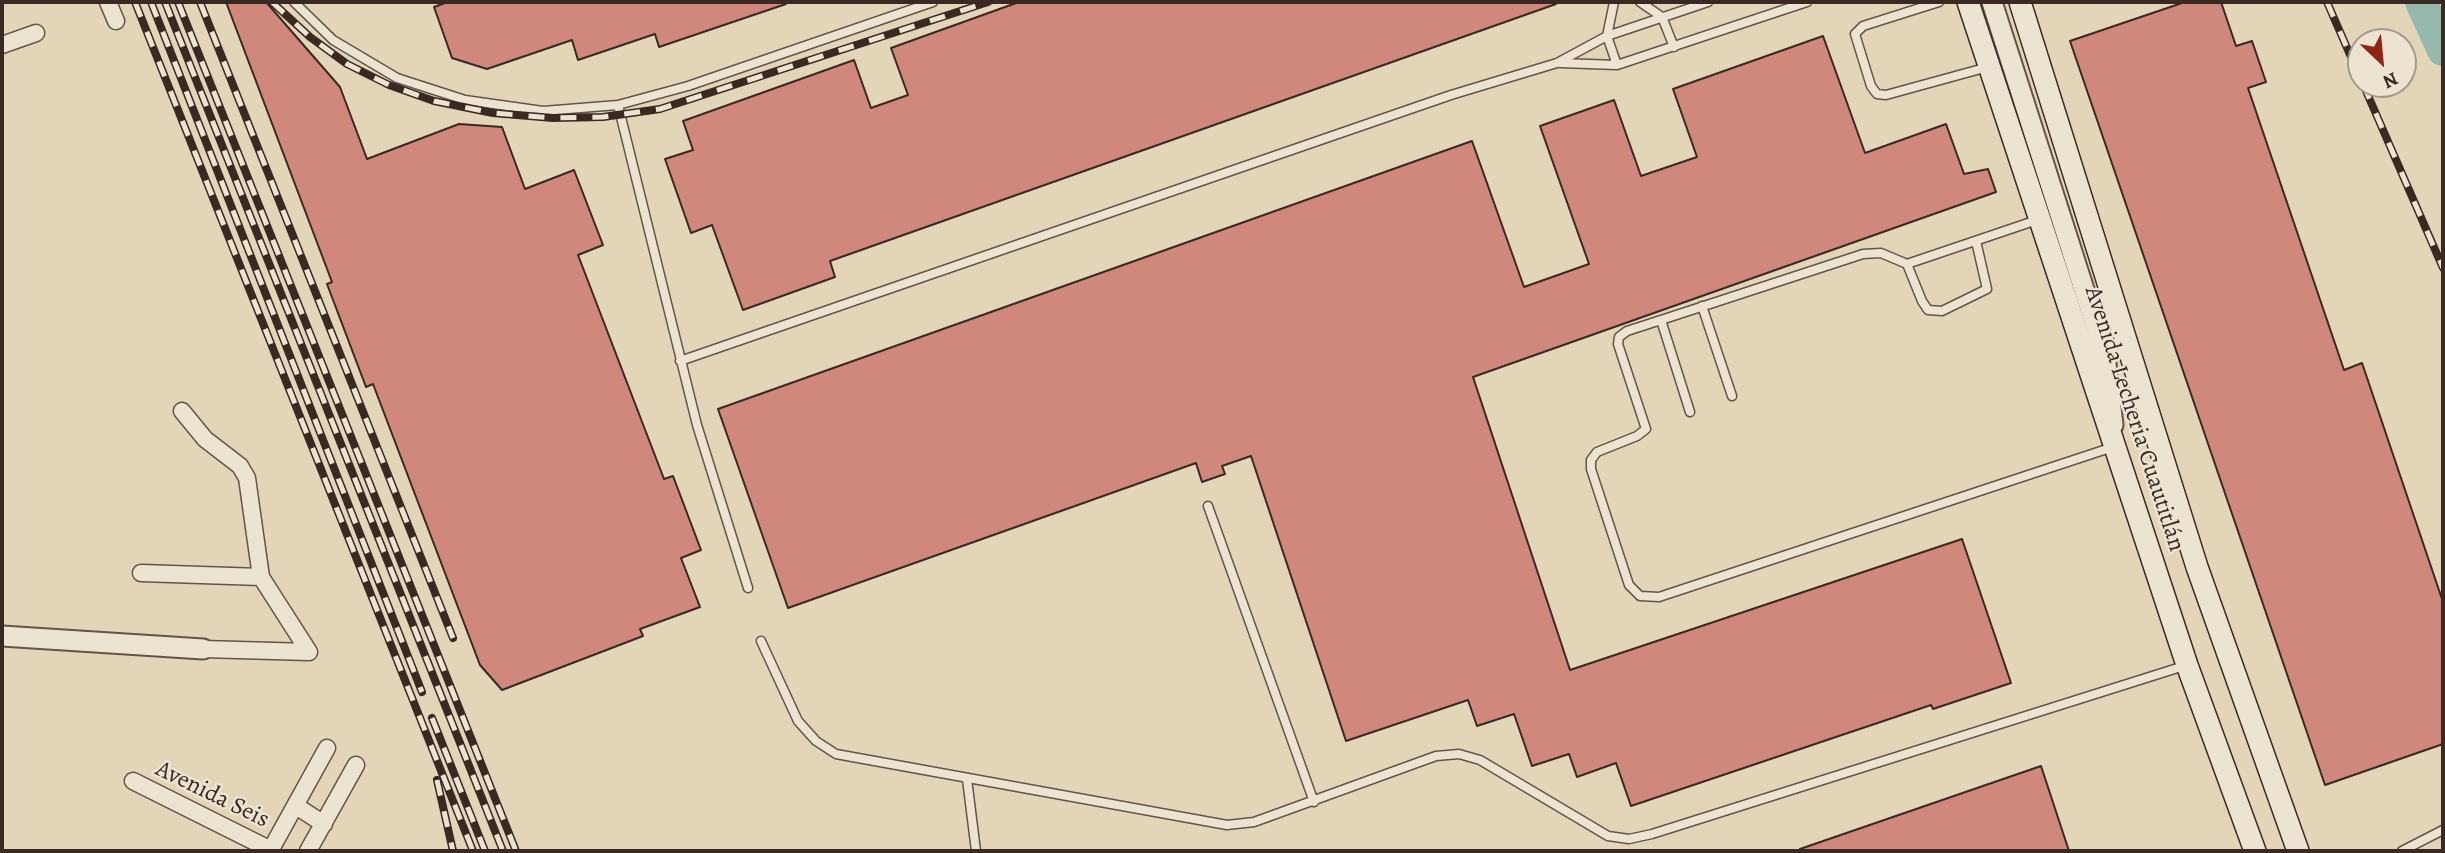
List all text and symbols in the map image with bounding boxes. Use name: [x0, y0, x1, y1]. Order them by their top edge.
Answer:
north arrow: [2347, 28, 2417, 98]
text: N: [2378, 65, 2402, 95]
street label: Avenida Lecheria Cuautitlán: [2078, 283, 2190, 555]
street label: Avenida Seis: [151, 755, 273, 835]

